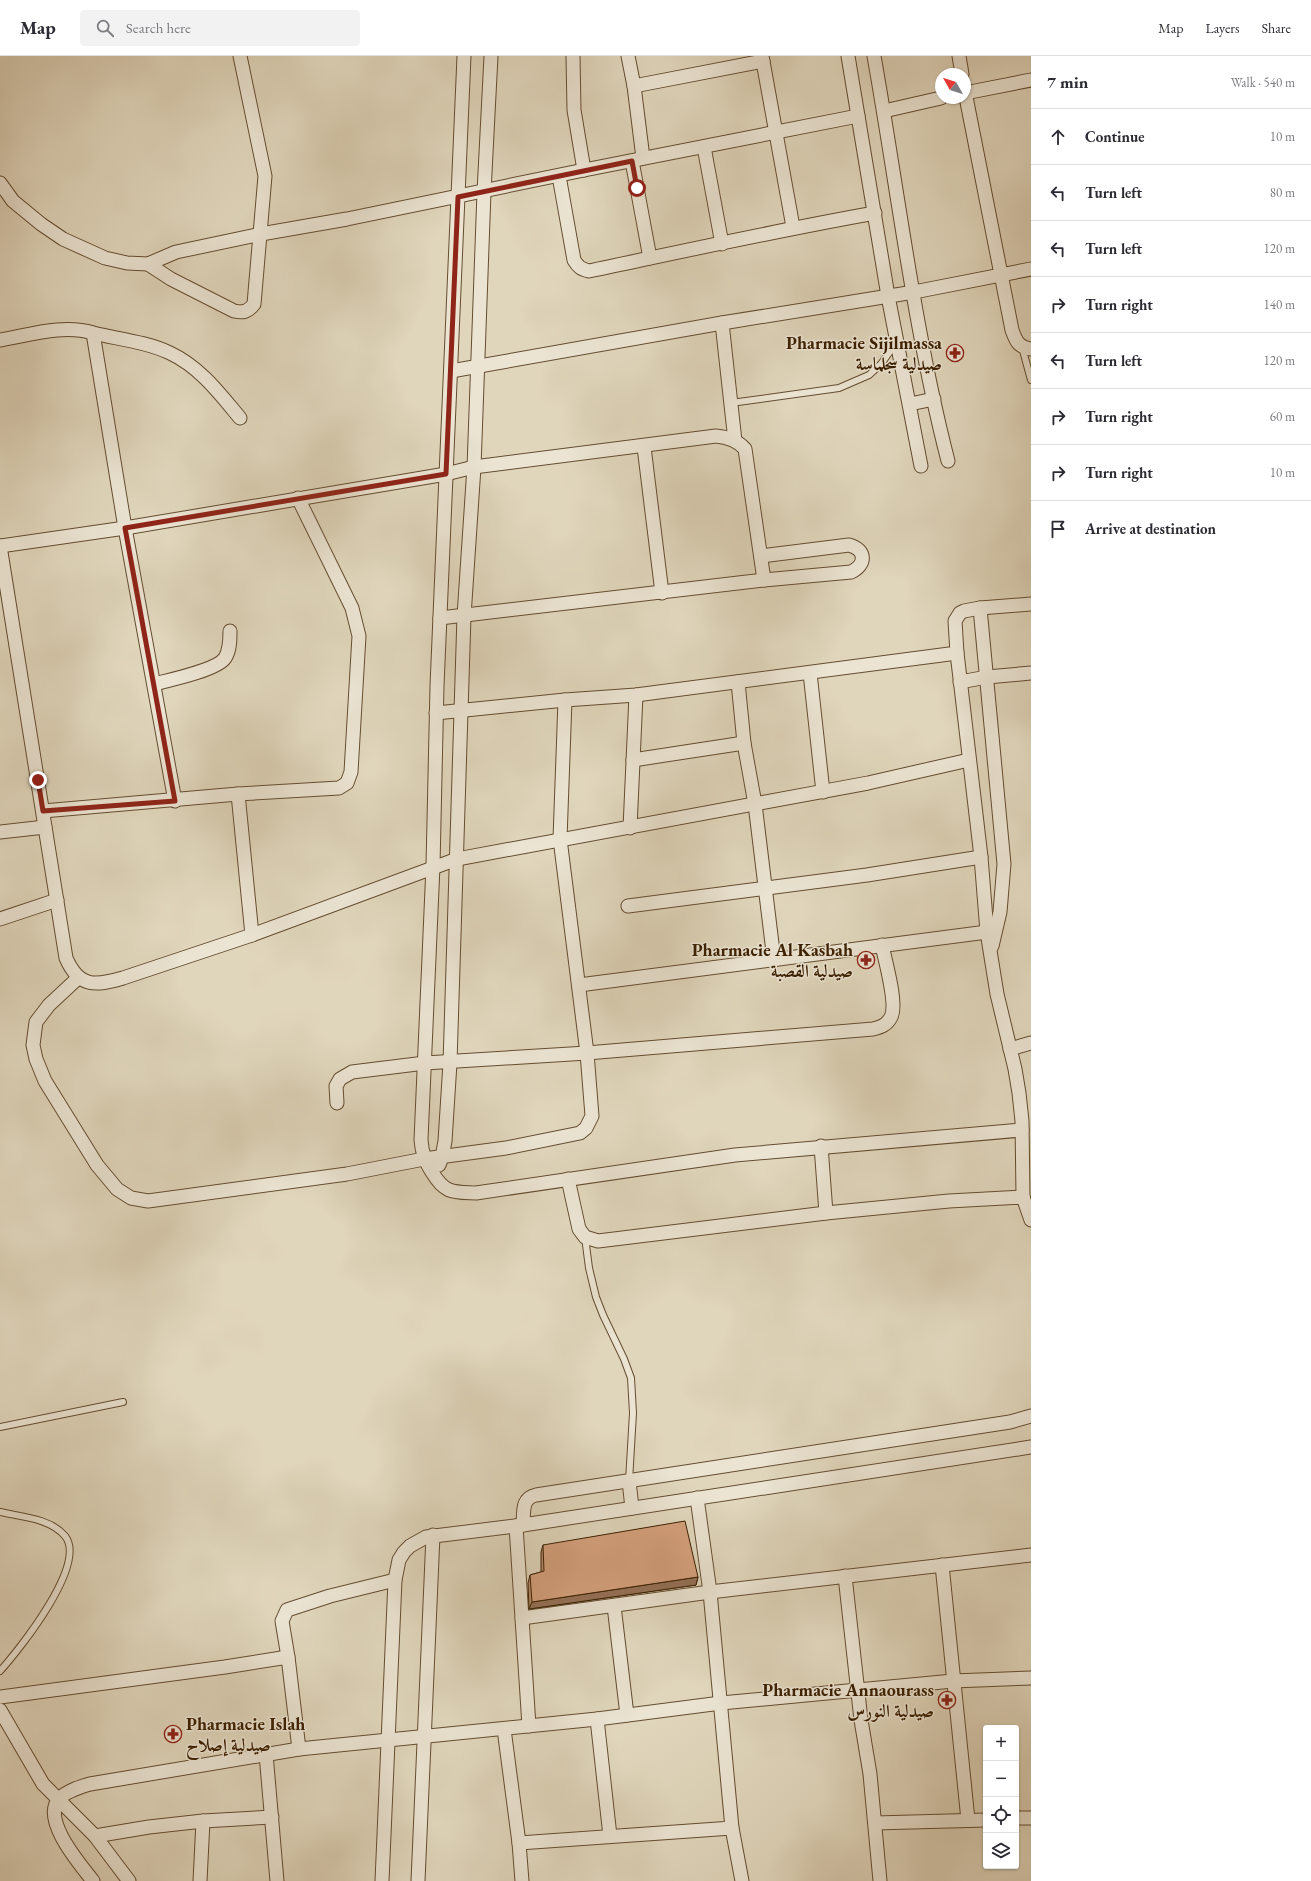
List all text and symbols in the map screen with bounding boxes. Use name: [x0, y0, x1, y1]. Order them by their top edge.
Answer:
search box: [80, 10, 360, 46]
text: Map: [20, 15, 56, 40]
icon: search: [94, 17, 116, 39]
text: Search here: [126, 18, 191, 37]
text: Map: [1158, 19, 1183, 37]
text: Layers: [1205, 19, 1240, 37]
text: Share: [1262, 19, 1291, 37]
north arrow: [935, 68, 971, 104]
text: 7 min: [1047, 71, 1088, 93]
text: Walk · 540 m: [1231, 74, 1295, 91]
icon: ahead: [1047, 126, 1069, 148]
text: Continue: [1085, 127, 1145, 146]
text: 10 m: [1270, 128, 1295, 145]
route start: [628, 179, 646, 197]
icon: left: [1047, 182, 1069, 204]
text: Turn left: [1085, 183, 1142, 202]
text: 80 m: [1270, 184, 1295, 201]
icon: left: [1047, 238, 1069, 260]
text: Turn left: [1085, 239, 1142, 258]
text: 120 m: [1264, 240, 1295, 257]
icon: right: [1047, 294, 1069, 316]
text: Turn right: [1085, 295, 1153, 314]
text: 140 m: [1264, 296, 1295, 313]
place label: Pharmacie Sijilmassa صيدلية سجلماسة: [786, 331, 942, 375]
pharmacy icon: Pharmacie Sijilmassa صيدلية سجلماسة: [945, 343, 965, 363]
icon: left: [1047, 350, 1069, 372]
text: Turn left: [1085, 351, 1142, 370]
text: 120 m: [1264, 352, 1295, 369]
icon: right: [1047, 406, 1069, 428]
text: Turn right: [1085, 407, 1153, 426]
text: 60 m: [1270, 408, 1295, 425]
icon: right: [1047, 462, 1069, 484]
text: Turn right: [1085, 463, 1153, 482]
text: 10 m: [1270, 464, 1295, 481]
icon: arrive: [1047, 518, 1069, 540]
text: Arrive at destination: [1085, 519, 1216, 538]
route end: [29, 771, 47, 789]
place label: Pharmacie Al Kasbah صيدلية القصبة: [692, 938, 853, 982]
pharmacy icon: Pharmacie Al Kasbah صيدلية القصبة: [856, 950, 876, 970]
place label: Pharmacie Annaourass صيدلية النورس: [762, 1678, 934, 1722]
pharmacy icon: Pharmacie Annaourass صيدلية النورس: [937, 1690, 957, 1710]
place label: Pharmacie Islah صيدلية إصلاح: [186, 1712, 305, 1761]
pharmacy icon: Pharmacie Islah صيدلية إصلاح: [163, 1724, 183, 1744]
map controls: [983, 1725, 1019, 1869]
button: +: [983, 1725, 1019, 1761]
button: −: [983, 1761, 1019, 1797]
button: locate: [983, 1797, 1019, 1833]
button: layers: [983, 1833, 1019, 1869]

